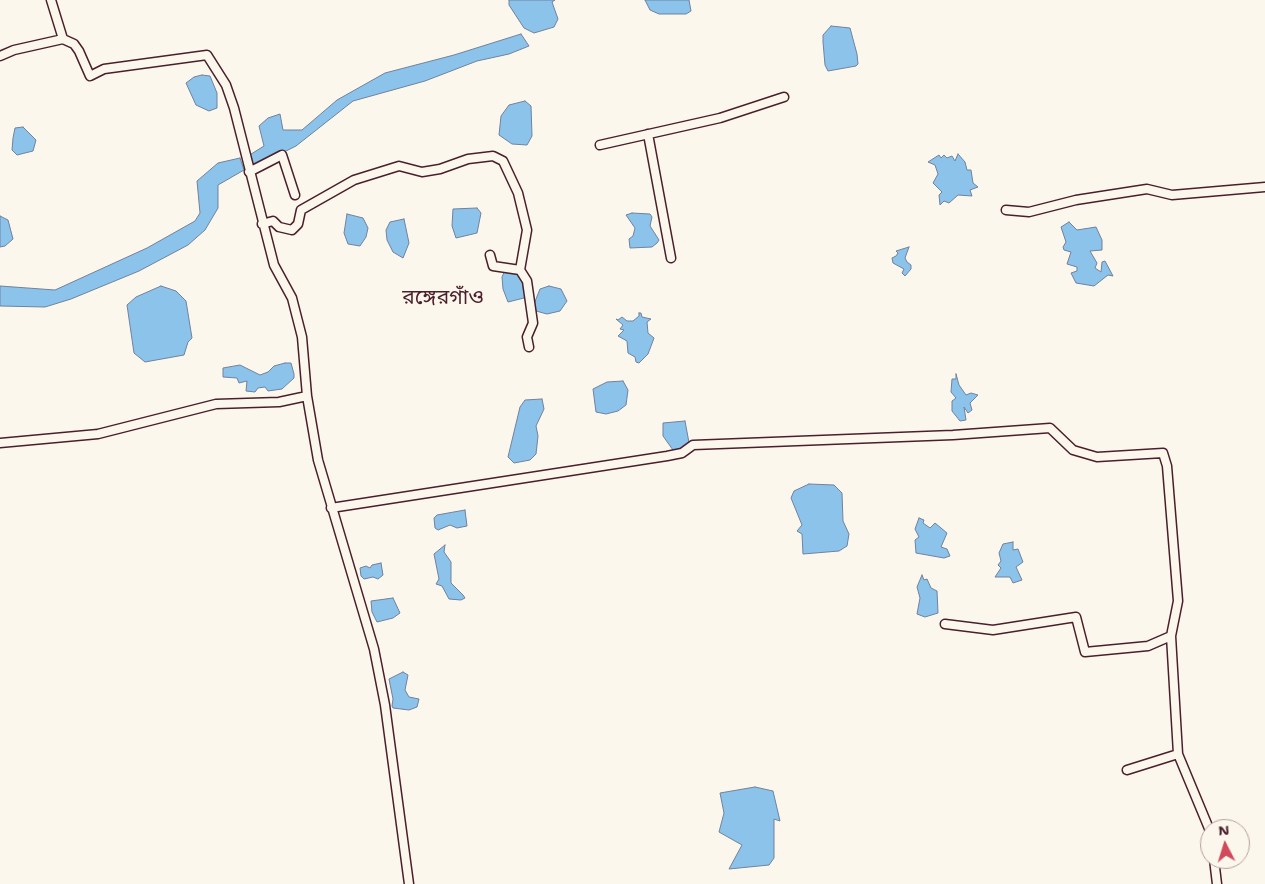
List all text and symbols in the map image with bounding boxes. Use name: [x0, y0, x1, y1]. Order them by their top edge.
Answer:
district label: রঙ্গেরগাঁও: [402, 286, 484, 312]
north arrow: [1200, 819, 1250, 869]
text: N: [1217, 821, 1230, 840]

